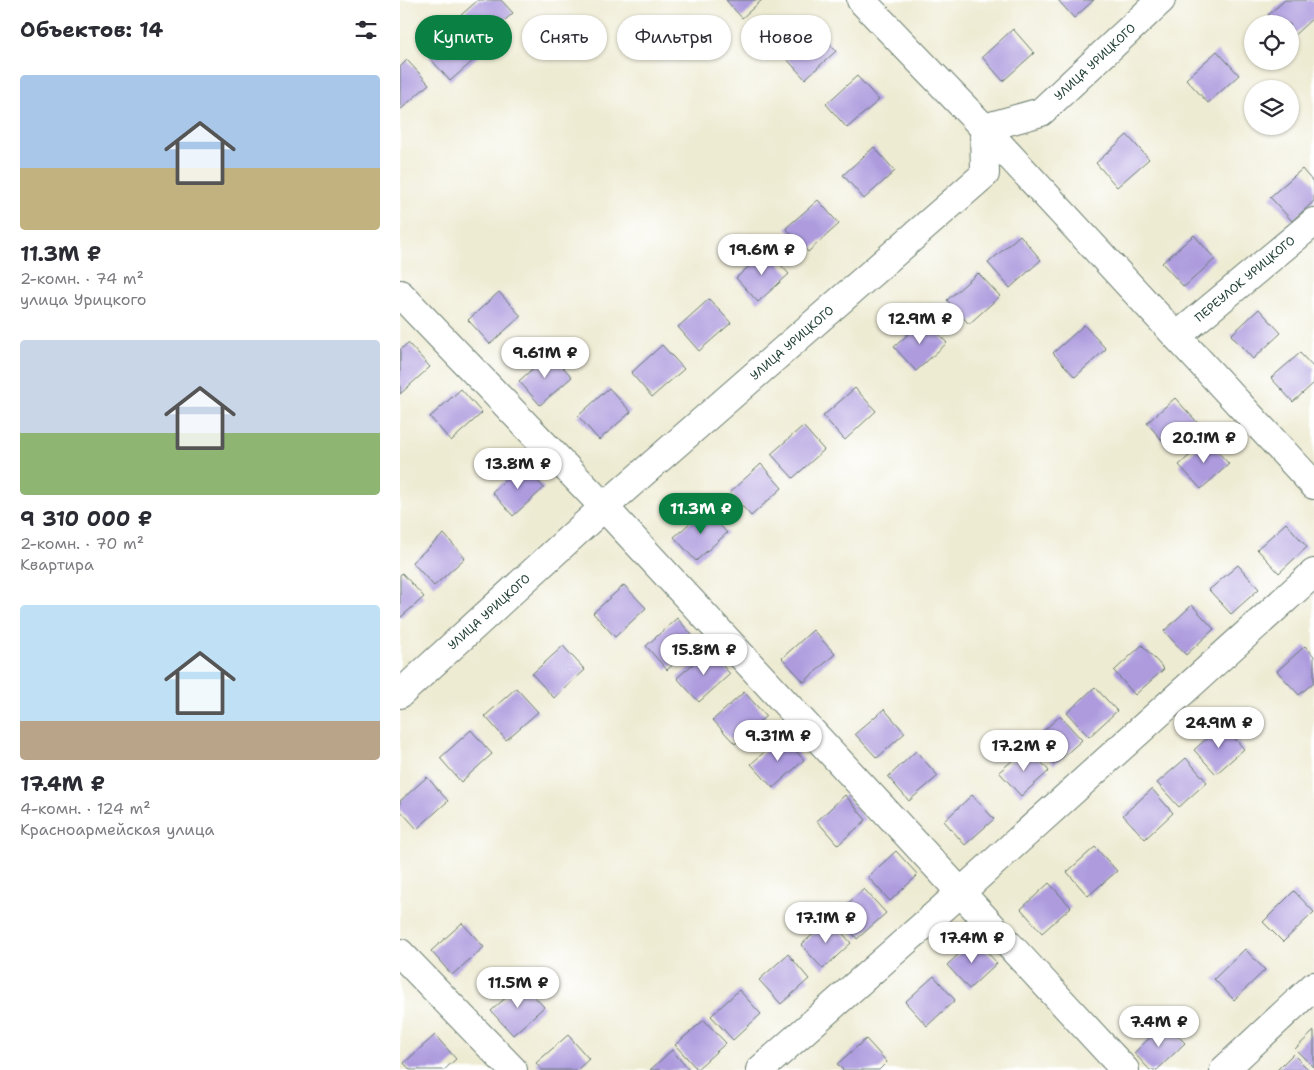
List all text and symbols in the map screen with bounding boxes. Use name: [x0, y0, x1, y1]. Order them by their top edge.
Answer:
chip: Купить: [415, 15, 512, 60]
chip: Снять: [522, 15, 607, 60]
chip: Фильтры: [617, 15, 731, 60]
chip: Новое: [741, 15, 831, 60]
map controls: [1244, 15, 1299, 135]
button: locate: [1244, 15, 1299, 70]
text: Объектов: 14: [20, 16, 163, 44]
icon: filters: [352, 16, 380, 44]
street label: УЛИЦА УРИЦКОГО: [1051, 20, 1139, 104]
button: layers: [1244, 80, 1299, 135]
icon: home: [155, 108, 245, 198]
street label: ПЕРЕУЛОК УРИЦКОГО: [1192, 232, 1298, 326]
pin: 19.6M ₽: [716, 234, 808, 276]
text: 19.6M ₽: [729, 239, 795, 260]
text: 11.3M ₽: [20, 240, 102, 268]
text: 2-комн. · 74 m²: [20, 268, 144, 289]
text: улица Урицкого: [20, 289, 146, 310]
street label: УЛИЦА УРИЦКОГО: [747, 302, 837, 384]
pin: 12.9M ₽: [874, 302, 966, 345]
text: 12.9M ₽: [888, 308, 952, 329]
pin: 9.61M ₽: [499, 336, 591, 379]
text: 9.61M ₽: [512, 342, 578, 363]
icon: home: [155, 373, 245, 463]
pin: 20.1M ₽: [1158, 422, 1250, 464]
text: 20.1M ₽: [1172, 427, 1236, 448]
pin: 13.8M ₽: [472, 448, 564, 490]
text: 13.8M ₽: [485, 453, 551, 474]
pin: 11.3M ₽: [655, 492, 747, 535]
text: 11.3M ₽: [670, 498, 732, 519]
text: 9 310 000 ₽: [20, 505, 152, 533]
text: 2-комн. · 70 m²: [20, 533, 144, 554]
text: Квартира: [20, 554, 94, 575]
street label: УЛИЦА УРИЦКОГО: [444, 571, 534, 653]
pin: 15.8M ₽: [658, 634, 750, 676]
icon: home: [155, 638, 245, 728]
text: 15.8M ₽: [671, 639, 737, 660]
pin: 24.9M ₽: [1173, 706, 1265, 749]
text: 24.9M ₽: [1185, 712, 1253, 733]
pin: 9.31M ₽: [732, 720, 824, 762]
text: 9.31M ₽: [745, 725, 811, 746]
pin: 17.2M ₽: [978, 730, 1070, 772]
text: 17.2M ₽: [991, 735, 1057, 756]
text: 17.4M ₽: [20, 770, 105, 798]
text: 4-комн. · 124 m²: [20, 798, 151, 819]
text: Красноармейская улица: [20, 819, 215, 840]
pin: 17.1M ₽: [780, 902, 872, 944]
text: 17.1M ₽: [796, 907, 856, 928]
pin: 17.4M ₽: [926, 922, 1018, 964]
text: 17.4M ₽: [940, 927, 1004, 948]
pin: 11.5M ₽: [472, 966, 564, 1009]
text: 11.5M ₽: [487, 972, 549, 993]
pin: 7.4M ₽: [1118, 1006, 1200, 1048]
text: 7.4M ₽: [1130, 1011, 1188, 1032]

